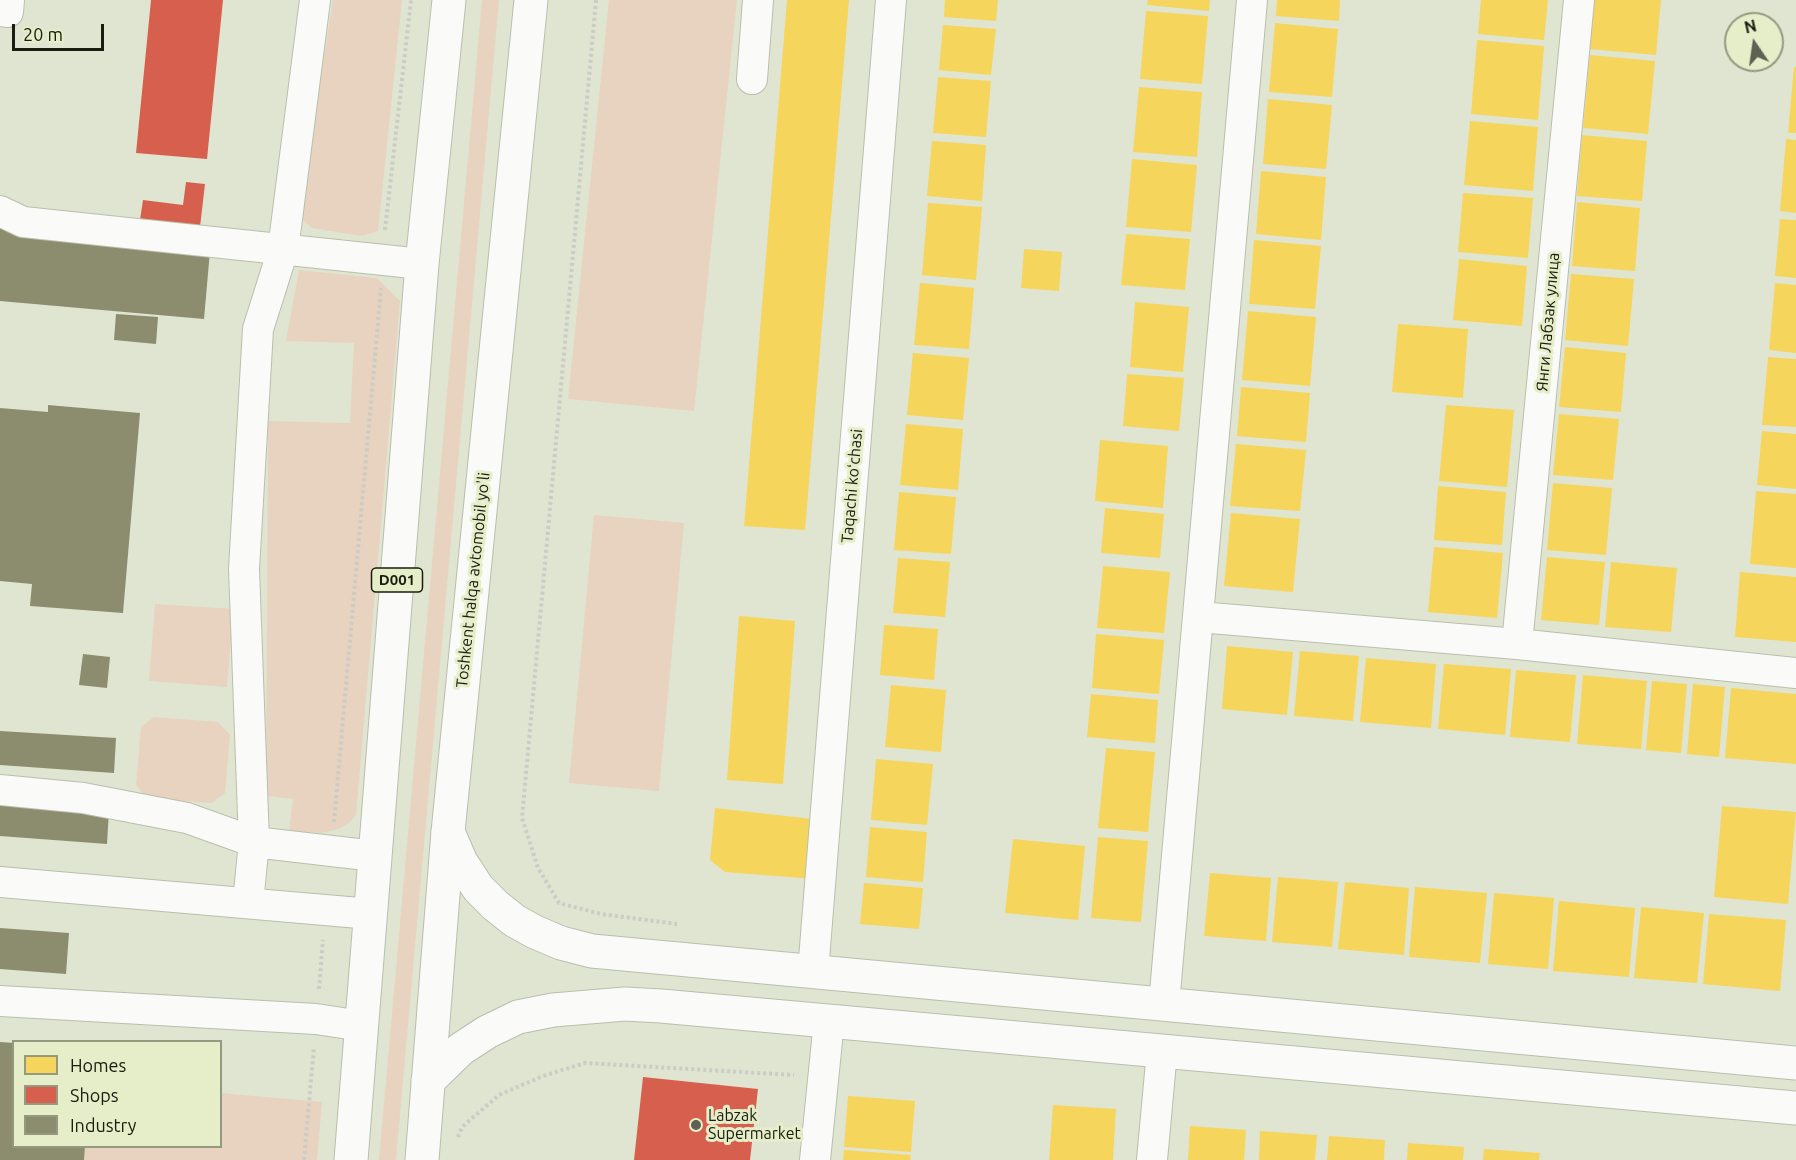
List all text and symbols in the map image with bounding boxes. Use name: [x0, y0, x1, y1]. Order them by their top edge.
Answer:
scale bar: [15, 12, 106, 50]
north arrow: [1724, 12, 1784, 72]
text: N: [1743, 16, 1758, 37]
text: 20 m: [23, 24, 63, 44]
street label: Янги Лабзак улица: [1532, 252, 1564, 392]
street label: Taqachi koʻchasi: [837, 428, 867, 544]
street label: Toshkent halqa avtomobil yo'li: [452, 471, 494, 689]
road number: D001: [372, 568, 422, 592]
legend: [12, 1040, 222, 1148]
text: Homes: [70, 1055, 126, 1075]
text: Shops: [70, 1085, 119, 1105]
place label: Labzak Supermarket: [708, 1106, 801, 1144]
text: Industry: [70, 1115, 136, 1135]
marker: Labzak Supermarket: [689, 1118, 703, 1132]

